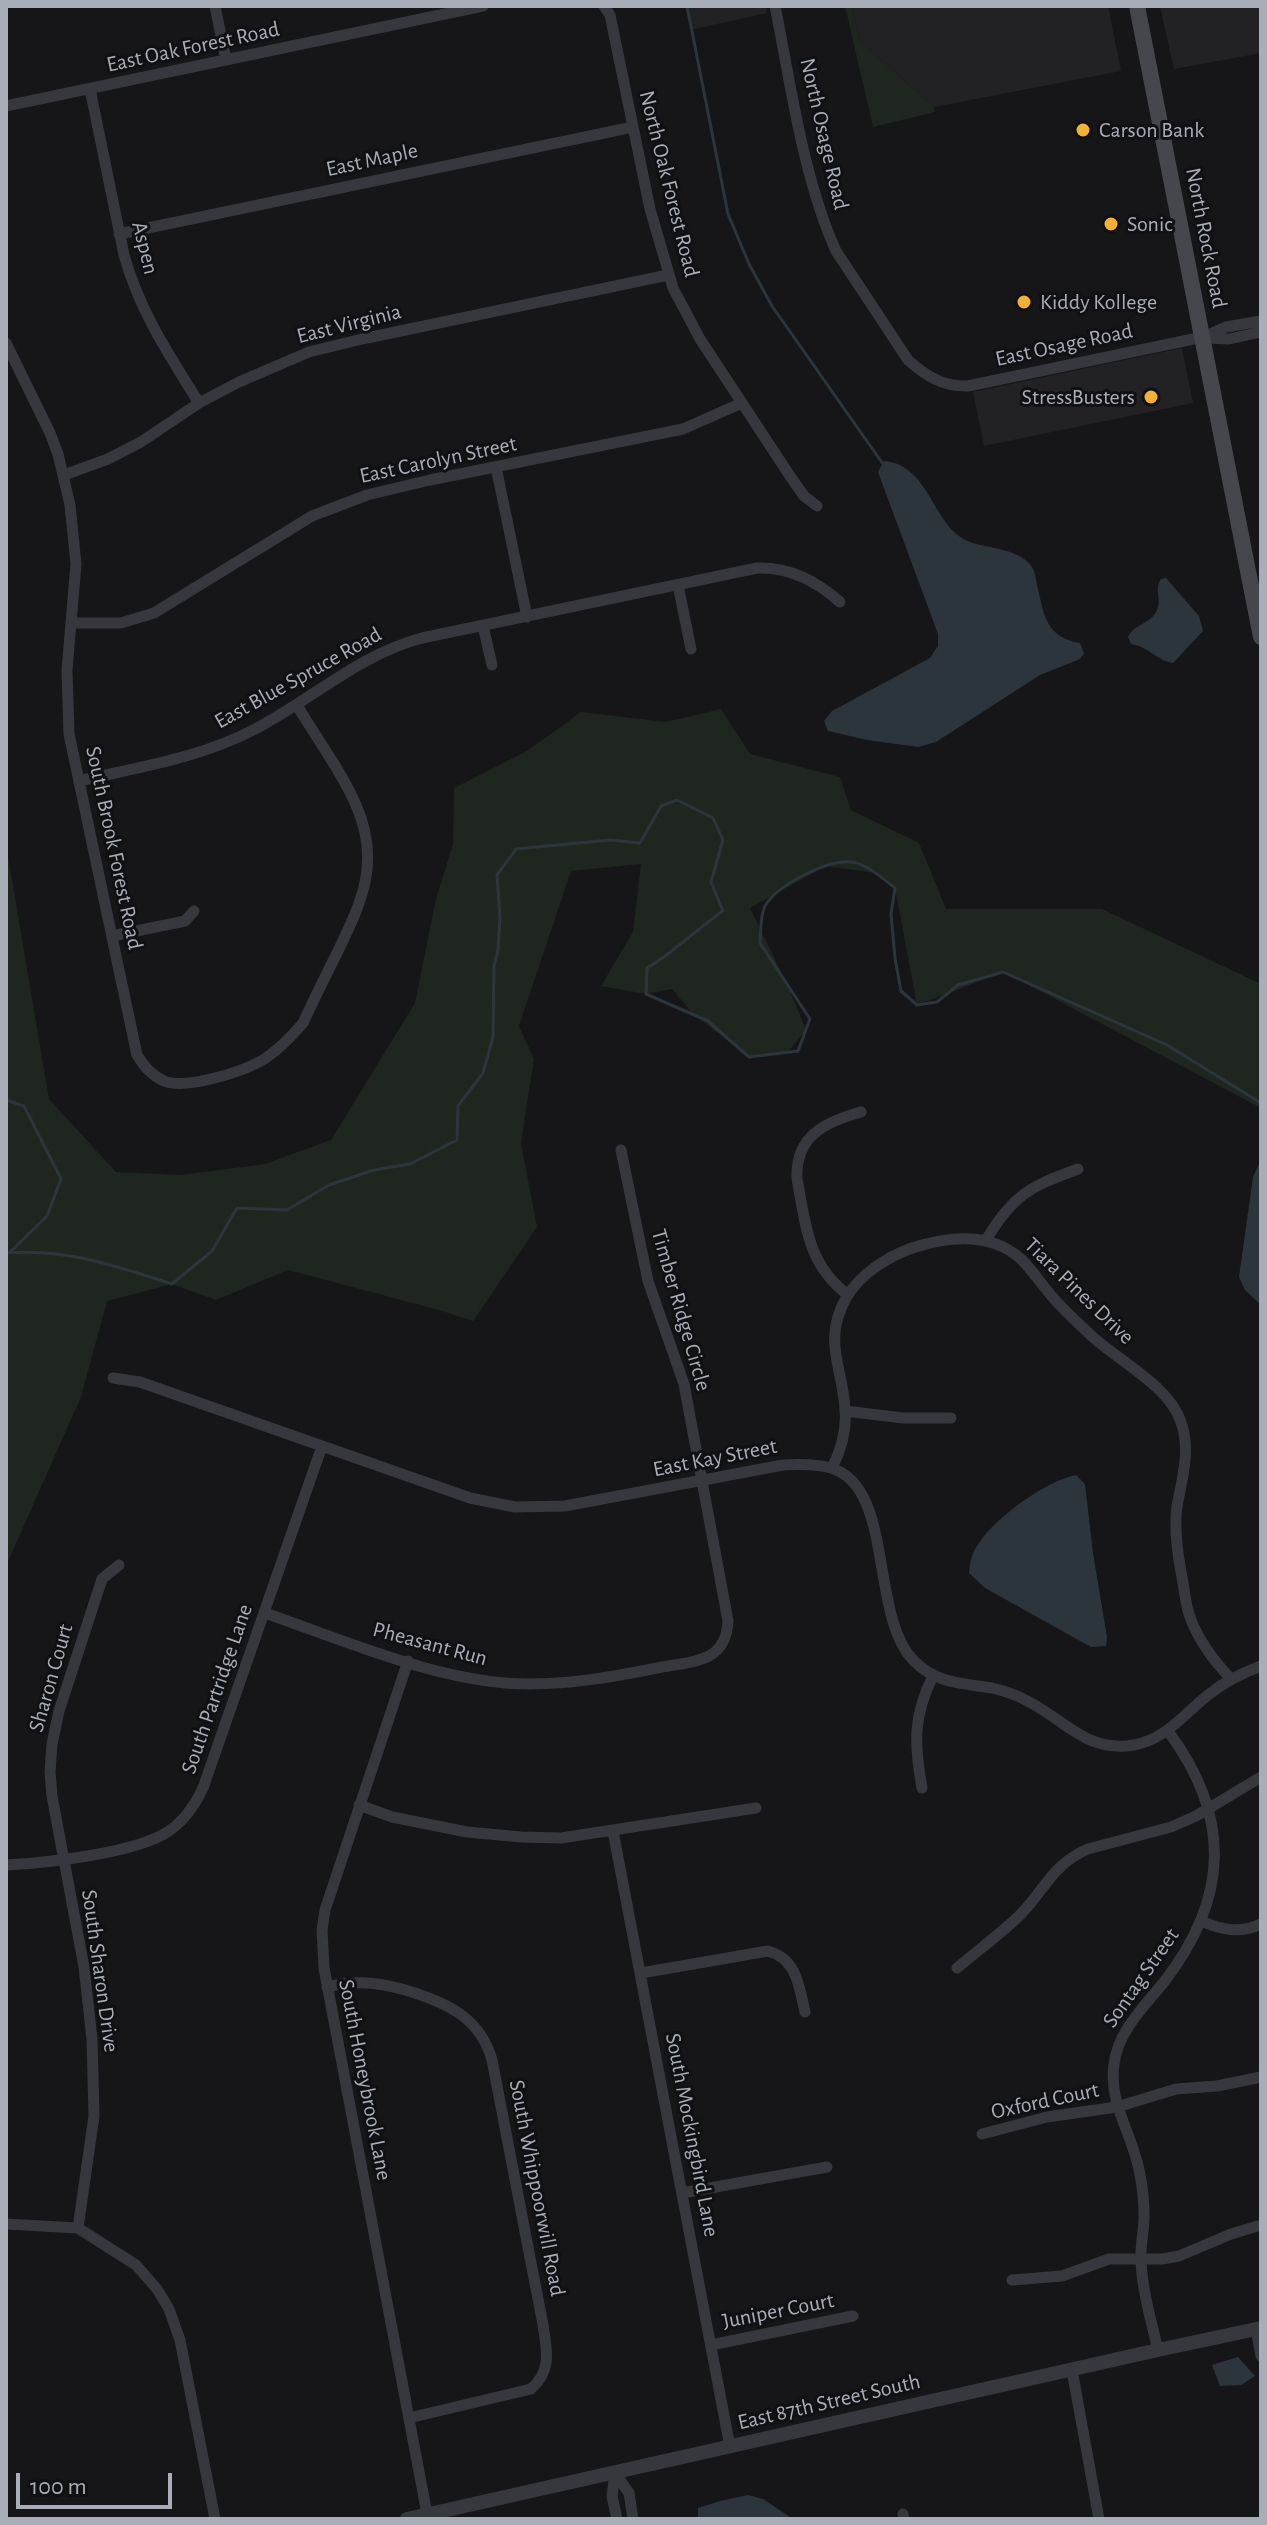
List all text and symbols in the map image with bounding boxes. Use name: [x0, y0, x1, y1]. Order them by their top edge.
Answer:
street label: East Oak Forest Road: [104, 16, 282, 78]
street label: North Osage Road: [794, 56, 854, 212]
street label: North Oak Forest Road: [633, 88, 705, 280]
place label: Carson Bank: [1099, 117, 1204, 143]
marker: Carson Bank: [1074, 121, 1092, 139]
street label: East Maple: [324, 137, 420, 183]
street label: North Rock Road: [1179, 166, 1233, 310]
place label: Sonic: [1127, 211, 1173, 237]
marker: Sonic: [1102, 215, 1120, 233]
street label: Aspen: [126, 219, 164, 277]
place label: Kiddy Kollege: [1040, 289, 1157, 315]
marker: Kiddy Kollege: [1015, 293, 1033, 311]
street label: East Virginia: [294, 298, 404, 350]
street label: East Osage Road: [993, 318, 1135, 372]
place label: StressBusters: [1022, 384, 1135, 410]
marker: StressBusters: [1142, 388, 1160, 406]
street label: East Carolyn Street: [357, 430, 519, 490]
street label: East Blue Spruce Road: [210, 621, 386, 735]
street label: South Brook Forest Road: [80, 744, 148, 952]
street label: Timber Ridge Circle: [645, 1226, 717, 1394]
street label: Tiara Pines Drive: [1019, 1232, 1139, 1350]
street label: East Kay Street: [651, 1433, 779, 1483]
street label: South Partridge Lane: [176, 1601, 258, 1777]
street label: Pheasant Run: [370, 1616, 490, 1672]
street label: Sharon Court: [23, 1621, 79, 1735]
street label: South Sharon Drive: [76, 1888, 124, 2054]
street label: Sontag Street: [1097, 1923, 1185, 2033]
street label: South Honeybrook Lane: [333, 1977, 397, 2183]
street label: South Mockingbird Lane: [659, 2031, 725, 2239]
street label: Oxford Court: [989, 2077, 1101, 2125]
street label: South Whippoorwill Road: [503, 2078, 571, 2298]
street label: Juniper Court: [720, 2287, 836, 2335]
street label: East 87th Street South: [735, 2368, 923, 2436]
scale bar: [20, 2457, 176, 2507]
text: 100 m: [30, 2475, 87, 2499]

